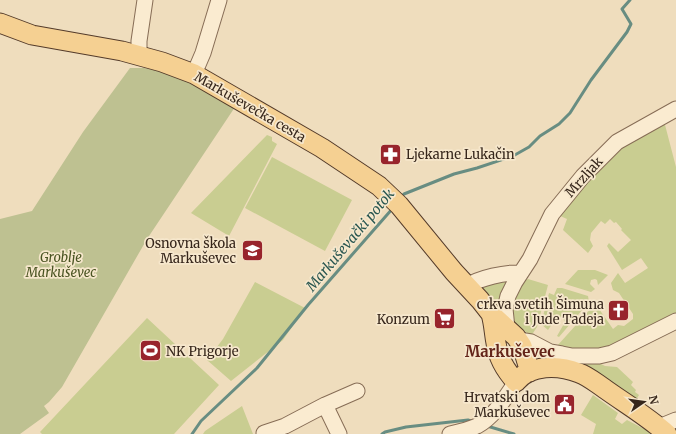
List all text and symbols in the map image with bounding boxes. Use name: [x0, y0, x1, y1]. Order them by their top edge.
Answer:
street label: Markuševečka cesta: [191, 68, 309, 146]
pharmacy icon: Ljekarne Lukačin: [377, 141, 403, 167]
place label: Ljekarne Lukačin: [406, 146, 515, 163]
street label: Mrzljak: [561, 153, 607, 201]
water label: Markuševački potok: [301, 185, 398, 296]
place label: Osnovna škola Markuševec: [145, 235, 236, 267]
school or university icon: Osnovna škola Markuševec: [239, 237, 265, 263]
park label: Groblje Markuševec: [25, 249, 96, 281]
place label: crkva svetih Šimuna i Jude Tadeja: [477, 295, 604, 328]
church icon: crkva svetih Šimuna i Jude Tadeja: [606, 298, 632, 324]
supermarket icon: Konzum: [432, 306, 458, 332]
place label: Konzum: [377, 311, 430, 328]
sports icon: NK Prigorje: [137, 338, 163, 364]
district label: Markuševec: [465, 342, 555, 361]
place label: NK Prigorje: [166, 343, 239, 360]
north arrow: [624, 382, 664, 422]
place label: Hrvatski dom Markuševec: [464, 389, 550, 421]
public building icon: Hrvatski dom Markuševec: [552, 391, 578, 417]
text: N: [646, 394, 662, 406]

